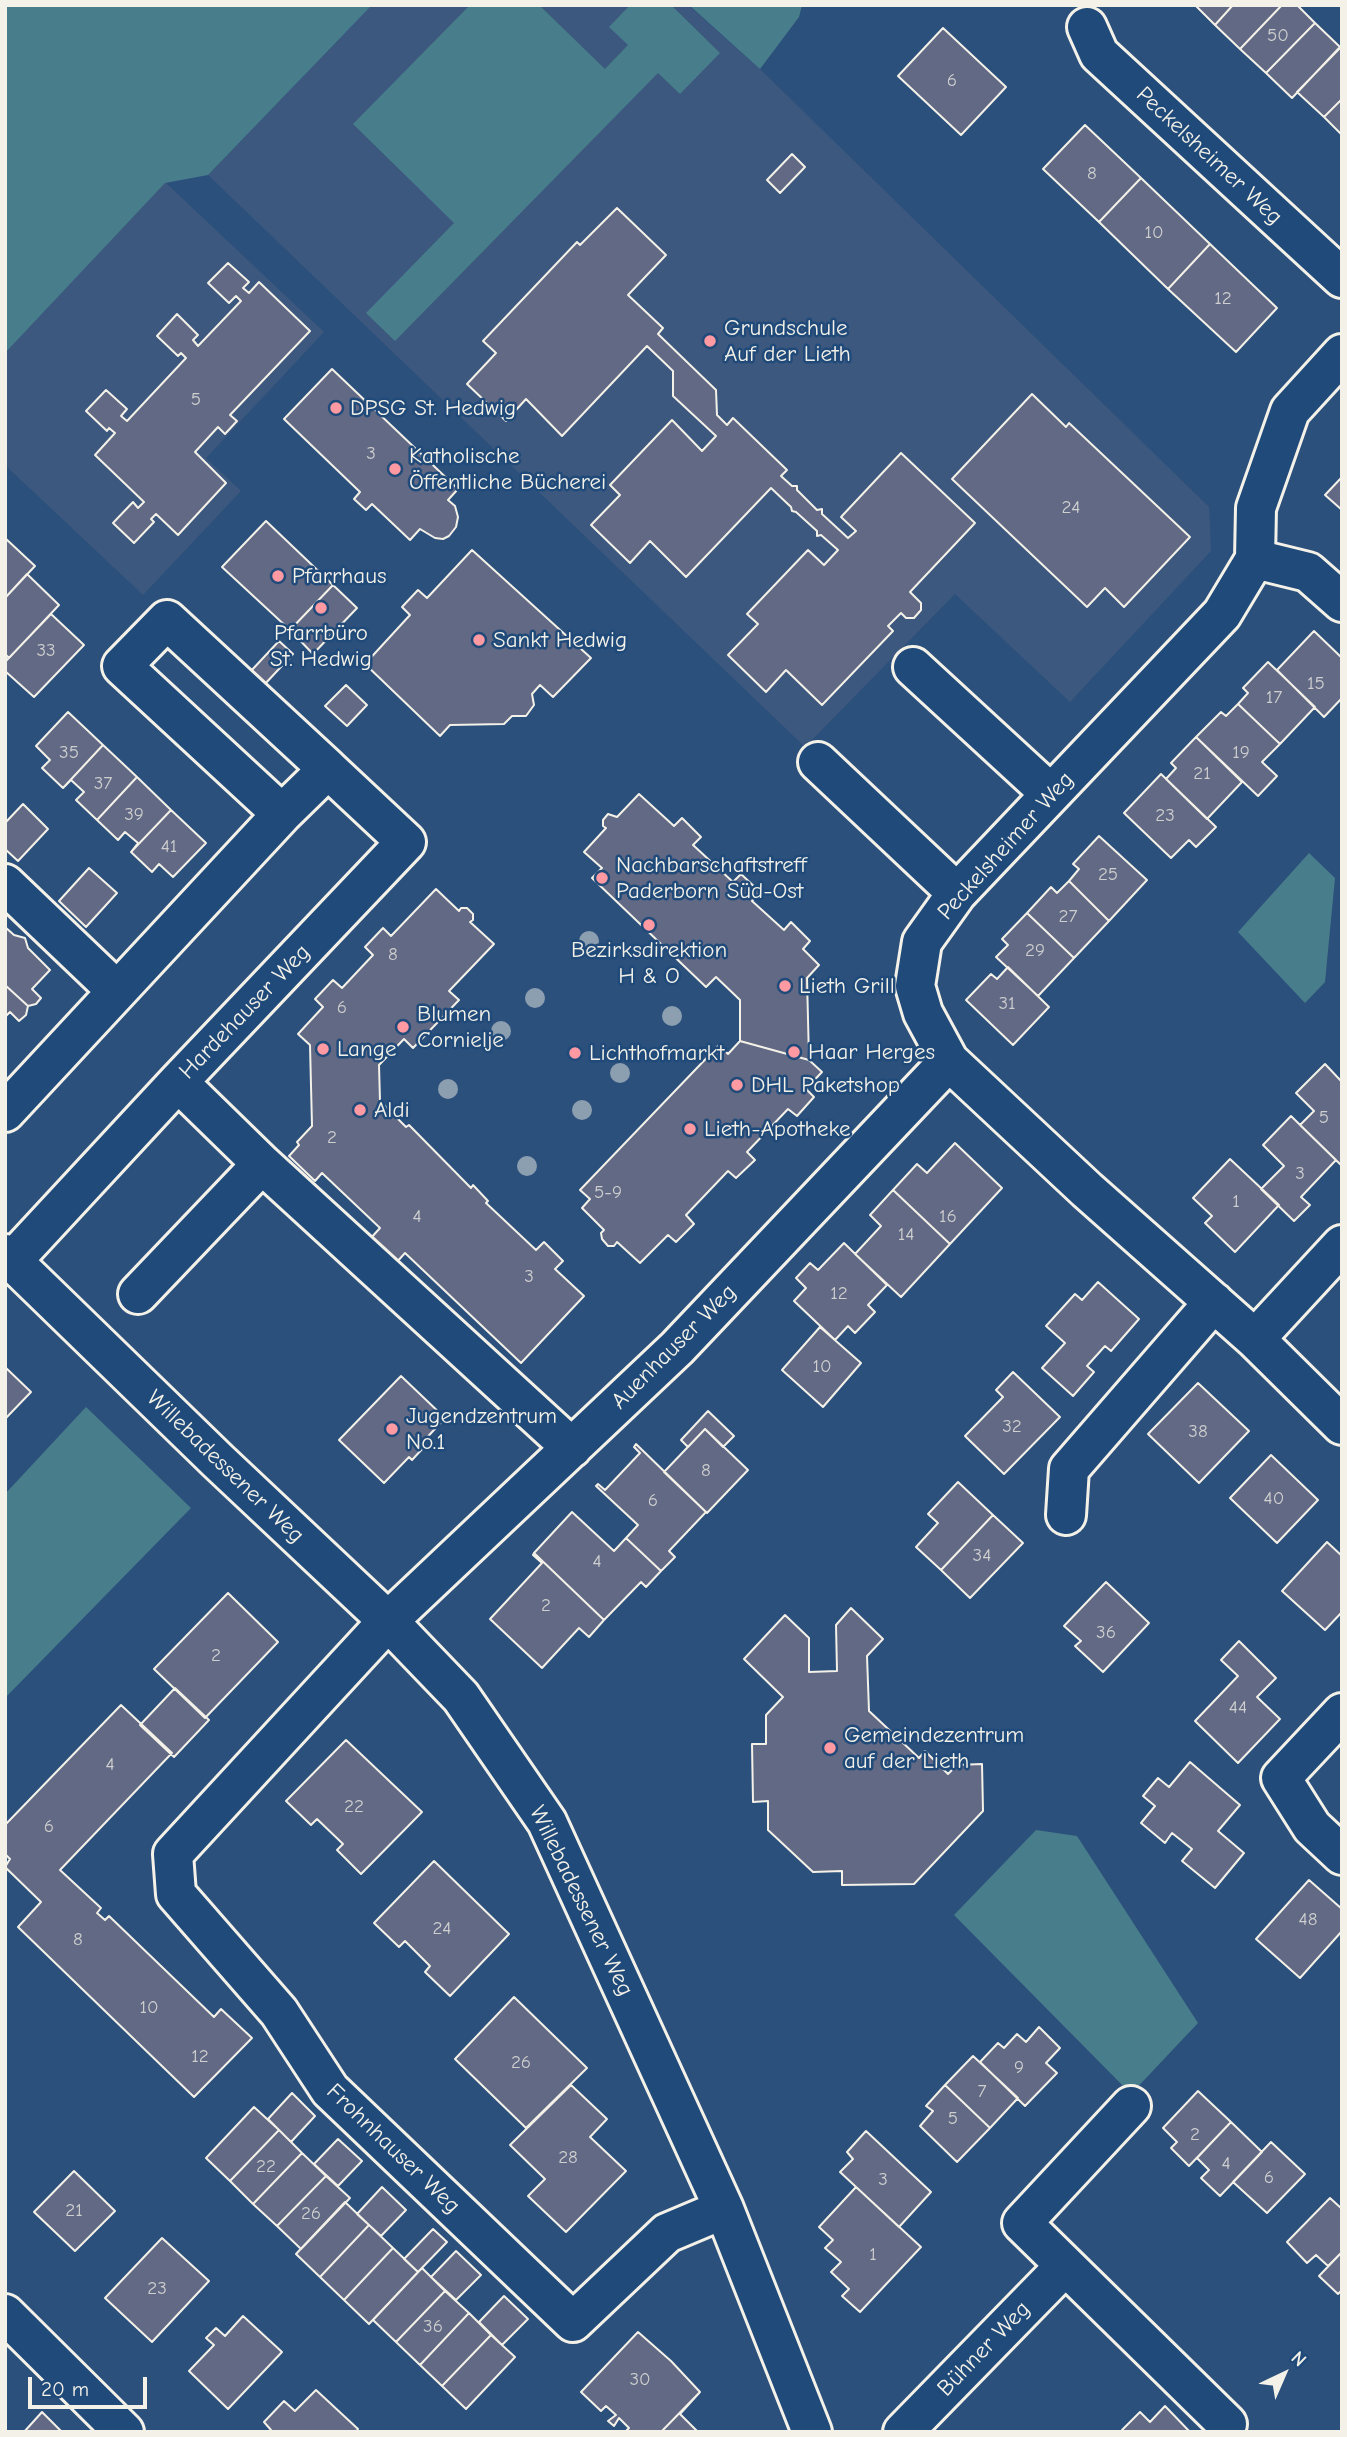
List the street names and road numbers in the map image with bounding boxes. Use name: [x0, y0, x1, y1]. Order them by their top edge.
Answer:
street label: Peckelsheimer Weg: [1130, 81, 1288, 231]
street label: Peckelsheimer Weg: [932, 766, 1080, 926]
street label: Hardehauser Weg: [174, 939, 316, 1085]
street label: Auenhauser Weg: [606, 1279, 742, 1415]
street label: Willebadessener Weg: [140, 1385, 310, 1549]
street label: Willebadessener Weg: [523, 1801, 639, 2001]
street label: Frohnhauser Weg: [320, 2078, 466, 2220]
street label: Bühner Weg: [932, 2296, 1036, 2402]

